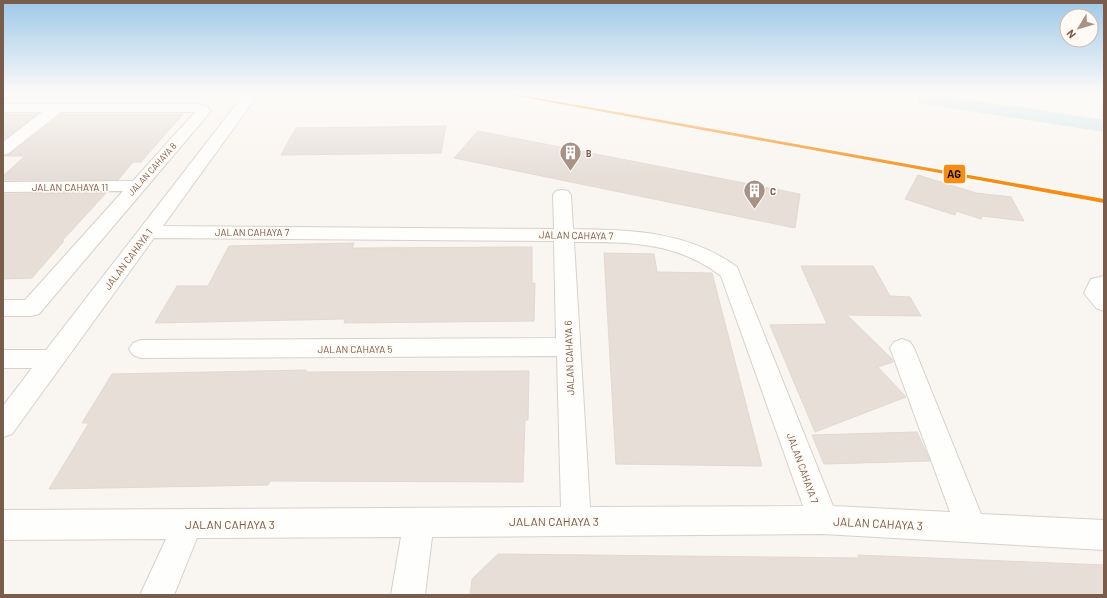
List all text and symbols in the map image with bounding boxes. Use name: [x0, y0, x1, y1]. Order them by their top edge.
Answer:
north arrow: [1059, 8, 1099, 48]
text: N: [1063, 28, 1078, 41]
street label: JALAN CAHAYA 8: [125, 140, 179, 198]
building icon: B: [558, 140, 584, 173]
place label: B: [586, 148, 592, 159]
line badge: AG: [943, 164, 966, 184]
text: AG: [947, 167, 961, 180]
building icon: C: [742, 178, 768, 211]
street label: JALAN CAHAYA 11: [32, 181, 108, 193]
place label: C: [770, 185, 776, 197]
street label: JALAN CAHAYA 1: [101, 226, 155, 292]
street label: JALAN CAHAYA 7: [215, 226, 289, 238]
street label: JALAN CAHAYA 7: [539, 228, 614, 242]
street label: JALAN CAHAYA 6: [562, 320, 576, 396]
street label: JALAN CAHAYA 5: [318, 343, 392, 355]
street label: JALAN CAHAYA 7: [785, 431, 821, 505]
street label: JALAN CAHAYA 3: [509, 514, 599, 528]
street label: JALAN CAHAYA 3: [833, 514, 923, 532]
street label: JALAN CAHAYA 3: [185, 517, 275, 531]

